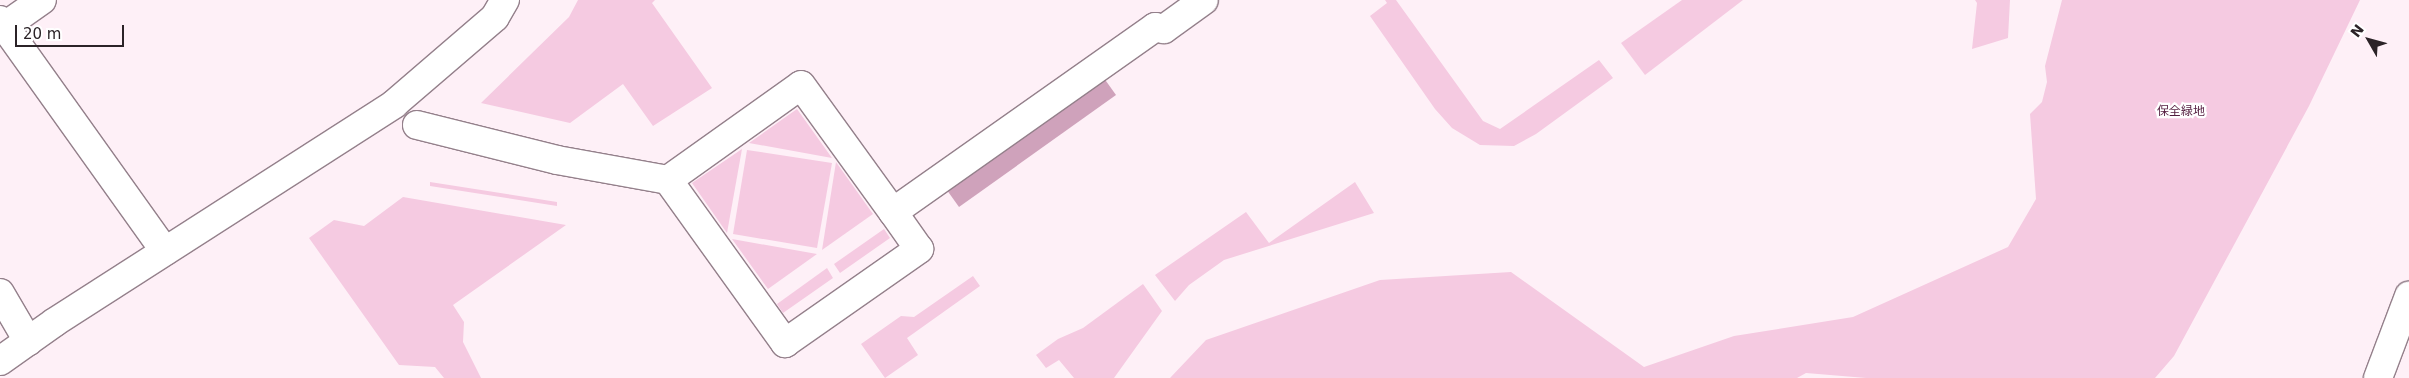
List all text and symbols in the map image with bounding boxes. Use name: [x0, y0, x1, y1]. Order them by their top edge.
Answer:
scale bar: [18, 15, 126, 47]
north arrow: [2344, 15, 2394, 65]
text: N: [2347, 21, 2367, 40]
text: 20 m: [23, 25, 61, 43]
park label: 保全緑地: [2157, 105, 2205, 119]

